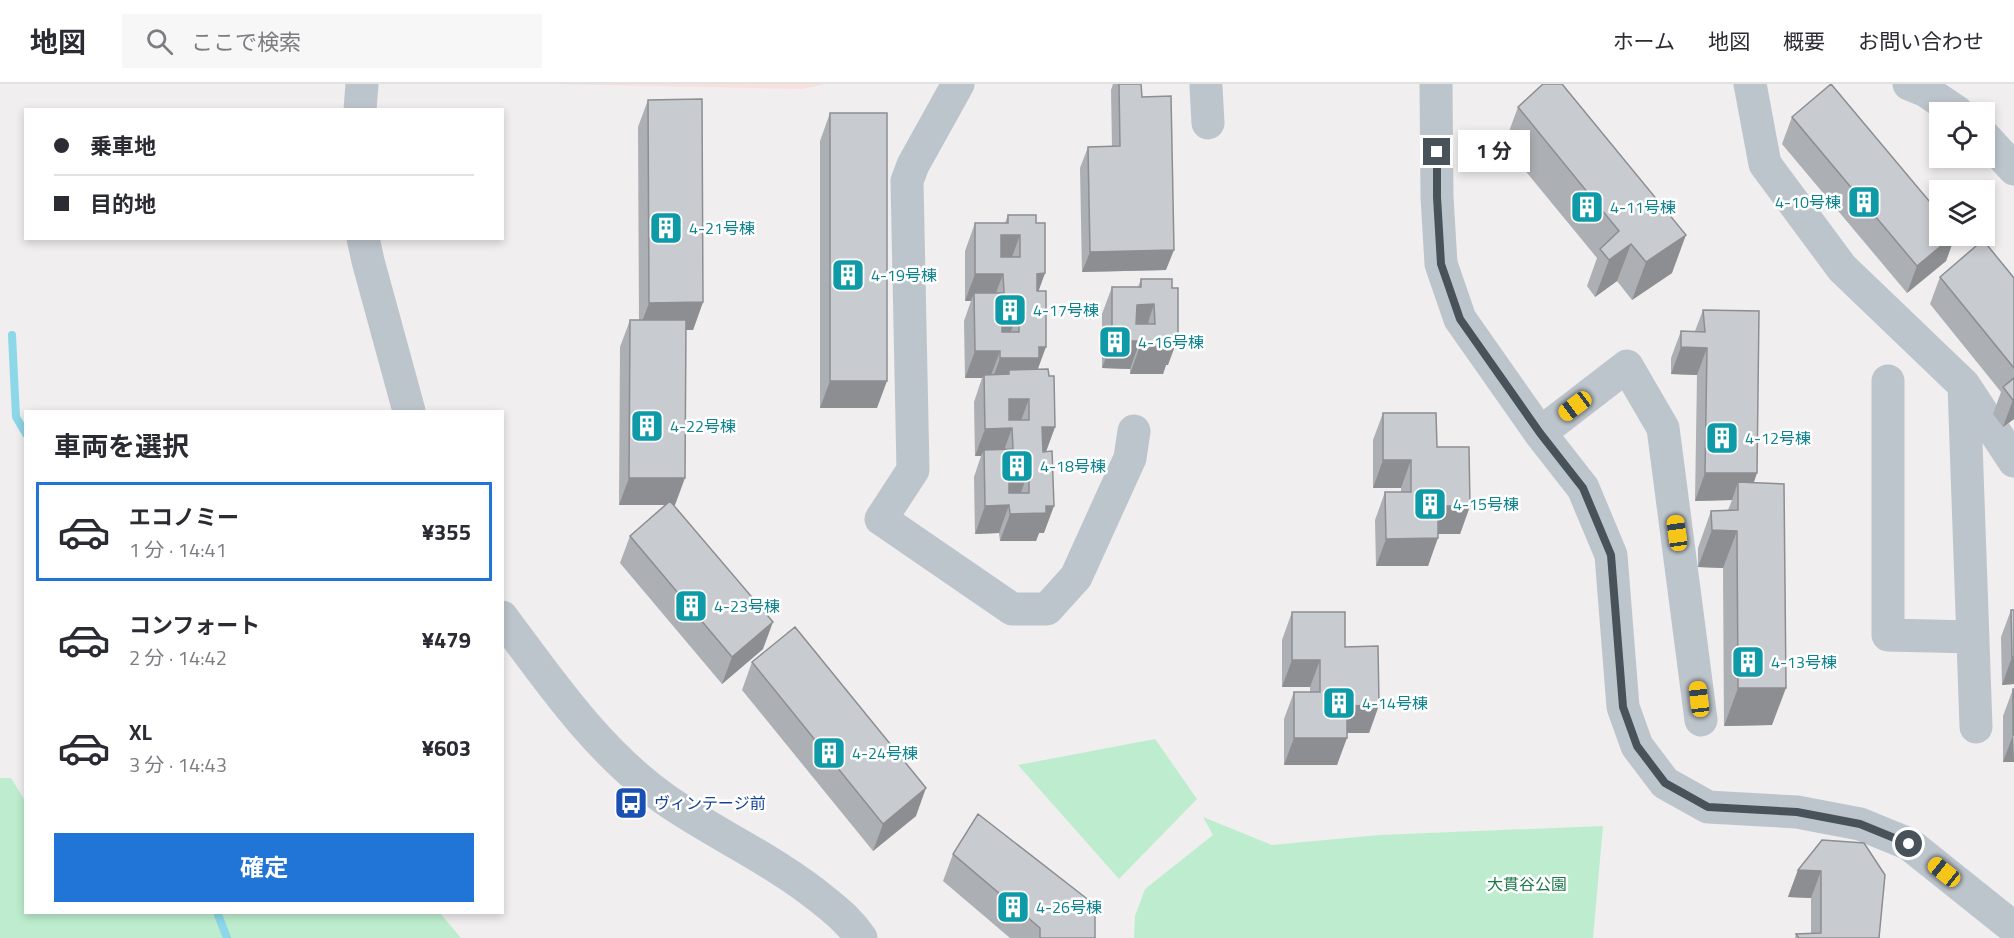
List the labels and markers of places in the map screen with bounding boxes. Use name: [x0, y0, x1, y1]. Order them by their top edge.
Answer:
building icon: 4-10号棟: [1846, 184, 1882, 220]
building icon: 4-11号棟: [1569, 189, 1605, 225]
place label: 4-10号棟: [1775, 190, 1841, 214]
place label: 4-11号棟: [1610, 195, 1676, 219]
building icon: 4-21号棟: [648, 210, 684, 246]
place label: 4-21号棟: [689, 216, 755, 240]
building icon: 4-19号棟: [830, 257, 866, 293]
place label: 4-19号棟: [871, 263, 937, 287]
building icon: 4-17号棟: [992, 292, 1028, 328]
place label: 4-17号棟: [1033, 298, 1099, 322]
building icon: 4-16号棟: [1097, 324, 1133, 360]
place label: 4-16号棟: [1138, 330, 1204, 354]
building icon: 4-22号棟: [629, 408, 665, 444]
place label: 4-22号棟: [670, 414, 736, 438]
building icon: 4-12号棟: [1704, 420, 1740, 456]
place label: 4-12号棟: [1745, 426, 1811, 450]
building icon: 4-18号棟: [999, 448, 1035, 484]
place label: 4-18号棟: [1040, 454, 1106, 478]
building icon: 4-15号棟: [1412, 486, 1448, 522]
place label: 4-15号棟: [1453, 492, 1519, 516]
building icon: 4-23号棟: [673, 588, 709, 624]
place label: 4-23号棟: [714, 594, 780, 618]
building icon: 4-13号棟: [1730, 644, 1766, 680]
place label: 4-13号棟: [1771, 650, 1837, 674]
building icon: 4-14号棟: [1321, 685, 1357, 721]
place label: 4-14号棟: [1362, 691, 1428, 715]
building icon: 4-24号棟: [811, 735, 847, 771]
place label: 4-24号棟: [852, 741, 918, 765]
bus stop icon: ヴィンテージ前: [613, 785, 649, 821]
place label: ヴィンテージ前: [654, 791, 766, 815]
building icon: 4-26号棟: [995, 889, 1031, 925]
place label: 4-26号棟: [1036, 895, 1102, 919]

